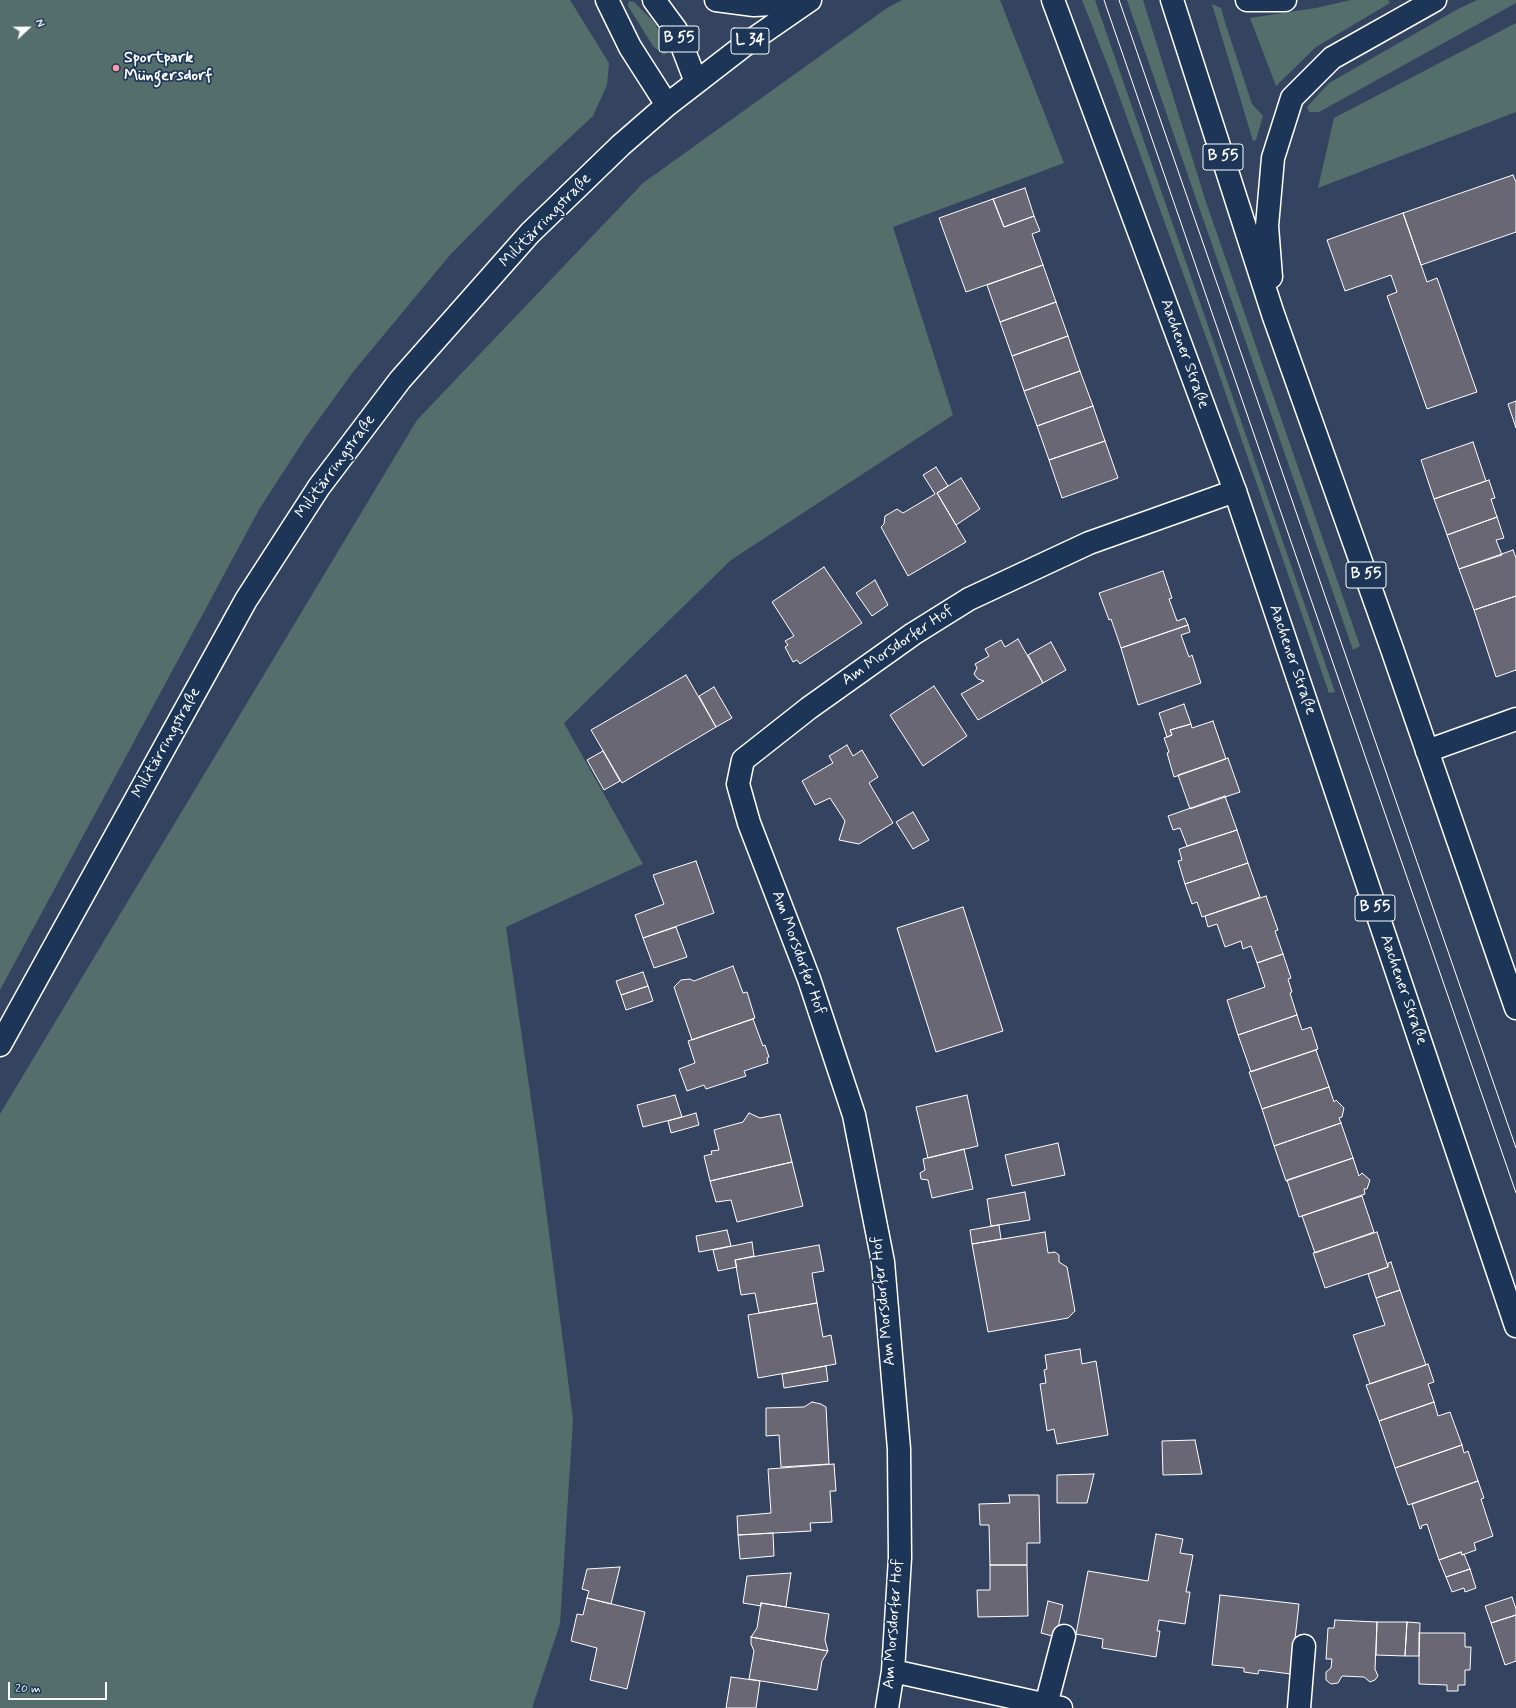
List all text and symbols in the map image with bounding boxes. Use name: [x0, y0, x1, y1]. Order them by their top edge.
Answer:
north arrow: [8, 8, 48, 48]
text: N: [31, 17, 47, 30]
road number: B 55: [659, 26, 699, 52]
road number: L 34: [731, 28, 769, 54]
place label: Sportpark Müngersdorf: [124, 49, 212, 87]
marker: Sportpark Müngersdorf: [111, 63, 121, 73]
road number: B 55: [1203, 144, 1243, 170]
street label: Militärringstraße: [496, 170, 596, 272]
street label: Aachener Straße: [1155, 297, 1213, 411]
street label: Militärringstraße: [292, 411, 380, 523]
road number: B 55: [1346, 562, 1386, 588]
street label: Am Morsdorfer Hof: [839, 602, 957, 690]
street label: Aachener Straße: [1264, 602, 1320, 718]
street label: Militärringstraße: [129, 684, 205, 802]
street label: Am Morsdorfer Hof: [767, 888, 829, 1018]
road number: B 55: [1355, 895, 1395, 921]
street label: Aachener Straße: [1375, 932, 1431, 1048]
street label: Am Morsdorfer Hof: [868, 1235, 900, 1367]
street label: Am Morsdorfer Hof: [880, 1558, 908, 1690]
scale bar: [10, 1674, 109, 1700]
text: 20 m: [15, 1681, 41, 1697]

